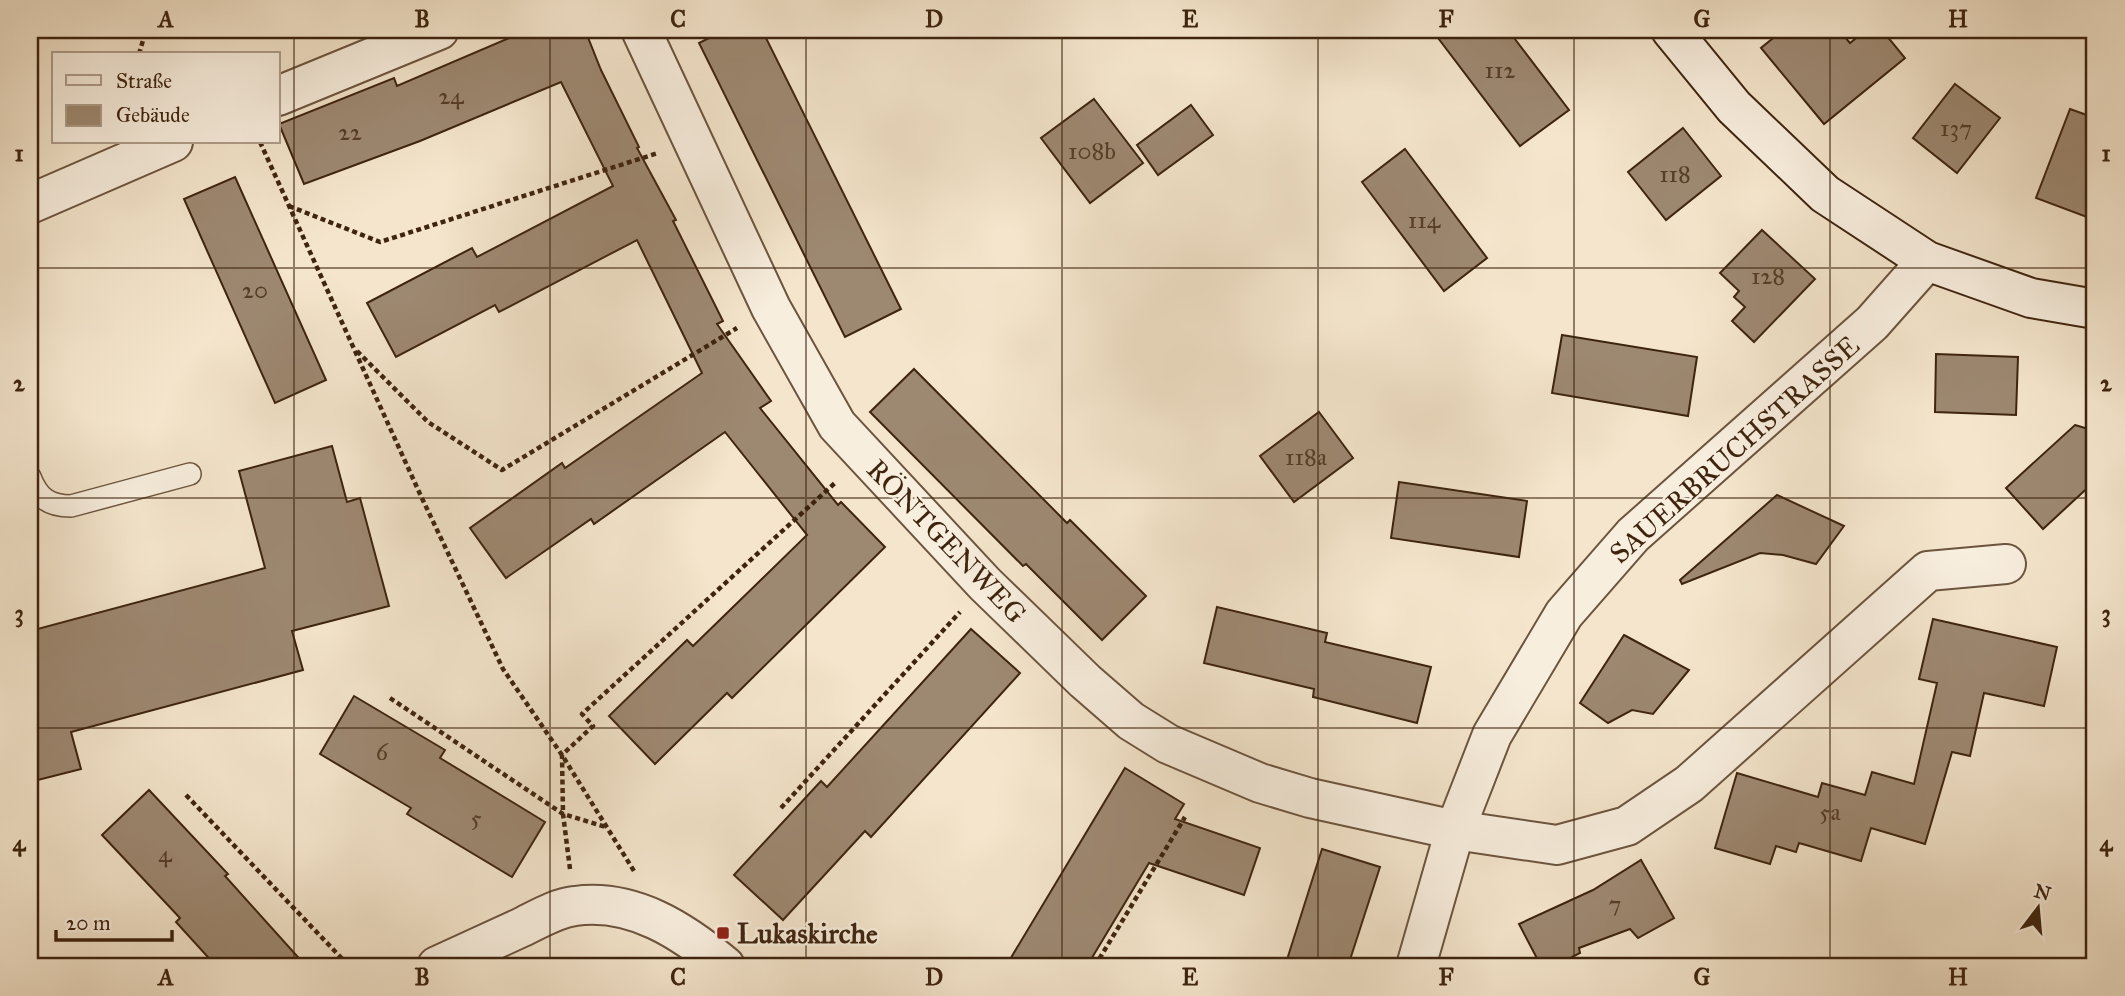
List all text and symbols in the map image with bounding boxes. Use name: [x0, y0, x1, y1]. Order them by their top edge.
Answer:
text: A: [156, 5, 174, 33]
text: B: [414, 5, 430, 33]
text: C: [670, 5, 686, 33]
text: D: [925, 5, 943, 33]
text: E: [1182, 5, 1199, 33]
text: F: [1438, 5, 1454, 33]
text: G: [1694, 5, 1711, 33]
text: H: [1948, 5, 1968, 33]
legend: [52, 52, 280, 144]
house number: 112: [1485, 55, 1516, 85]
text: Straße: [116, 68, 172, 94]
house number: 24: [438, 81, 464, 111]
text: Gebäude: [116, 102, 190, 128]
house number: 137: [1940, 113, 1972, 143]
house number: 22: [338, 117, 362, 147]
house number: 108b: [1068, 136, 1116, 166]
text: 1: [14, 139, 24, 167]
text: 1: [2101, 139, 2111, 167]
house number: 118: [1659, 159, 1691, 189]
house number: 114: [1408, 205, 1441, 235]
house number: 128: [1751, 261, 1785, 291]
house number: 20: [242, 275, 268, 305]
street label: SAUERBRUCHSTRASSE: [1602, 328, 1866, 571]
text: 2: [13, 369, 25, 397]
text: 2: [2100, 369, 2112, 397]
house number: 118a: [1285, 442, 1328, 472]
street label: RÖNTGENWEG: [860, 452, 1034, 631]
text: 3: [14, 599, 24, 628]
text: 3: [2101, 599, 2111, 628]
house number: 6: [376, 737, 389, 767]
house number: 5a: [1819, 797, 1842, 827]
house number: 5: [470, 803, 482, 833]
text: 4: [13, 829, 27, 857]
text: 4: [2100, 829, 2114, 857]
house number: 4: [158, 839, 172, 869]
north arrow: [2002, 874, 2072, 944]
text: N: [2032, 879, 2053, 905]
house number: 7: [1609, 889, 1621, 919]
scale bar: [56, 898, 172, 942]
text: 20 m: [66, 910, 111, 936]
place label: Lukaskirche: [737, 916, 878, 951]
marker: Lukaskirche: [715, 925, 731, 941]
text: A: [156, 963, 174, 991]
text: B: [414, 963, 430, 991]
text: C: [670, 963, 686, 991]
text: D: [925, 963, 943, 991]
text: E: [1182, 963, 1199, 991]
text: F: [1438, 963, 1454, 991]
text: G: [1694, 963, 1711, 991]
text: H: [1948, 963, 1968, 991]

